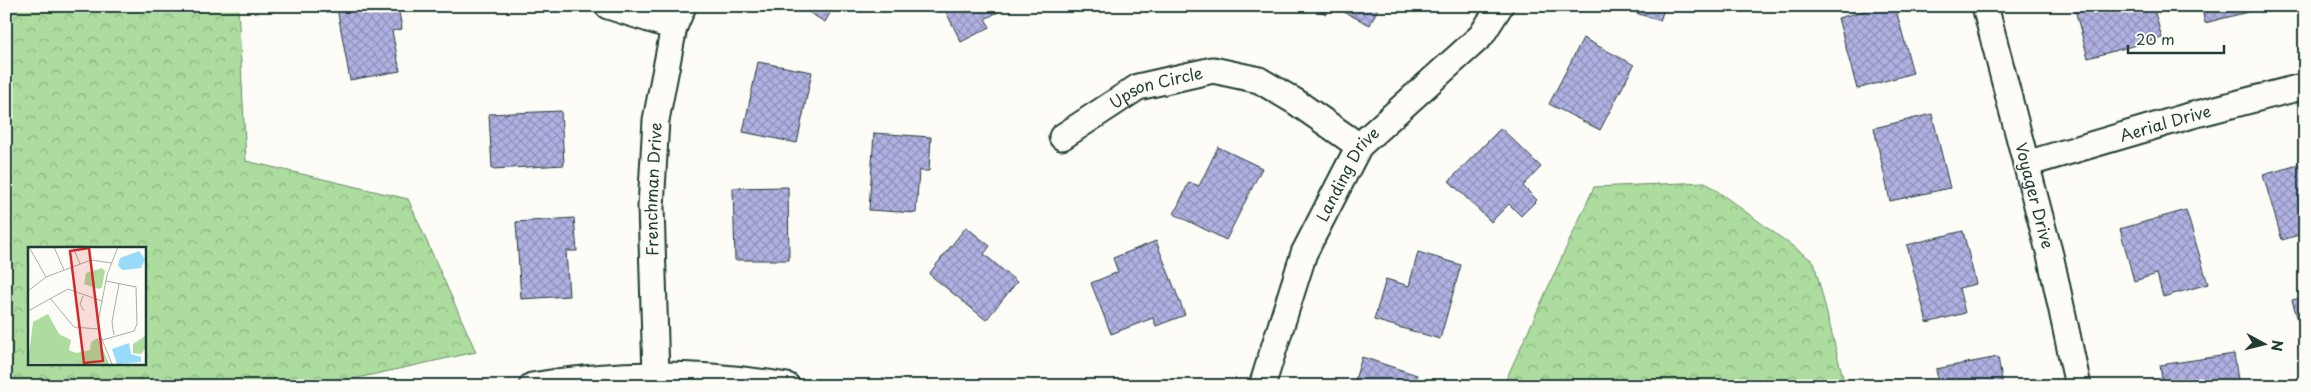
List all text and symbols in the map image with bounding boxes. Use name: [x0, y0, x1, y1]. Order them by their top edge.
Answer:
scale bar: [2128, 22, 2225, 54]
text: 20 m: [2136, 27, 2175, 50]
street label: Upson Circle: [1104, 60, 1205, 114]
street label: Aerial Drive: [2116, 98, 2213, 147]
street label: Landing Drive: [1309, 120, 1384, 225]
street label: Frenchman Drive: [638, 122, 667, 256]
street label: Voyager Drive: [2010, 140, 2061, 251]
inset map: [28, 247, 145, 364]
north arrow: [2238, 320, 2288, 370]
text: N: [2266, 339, 2288, 352]

